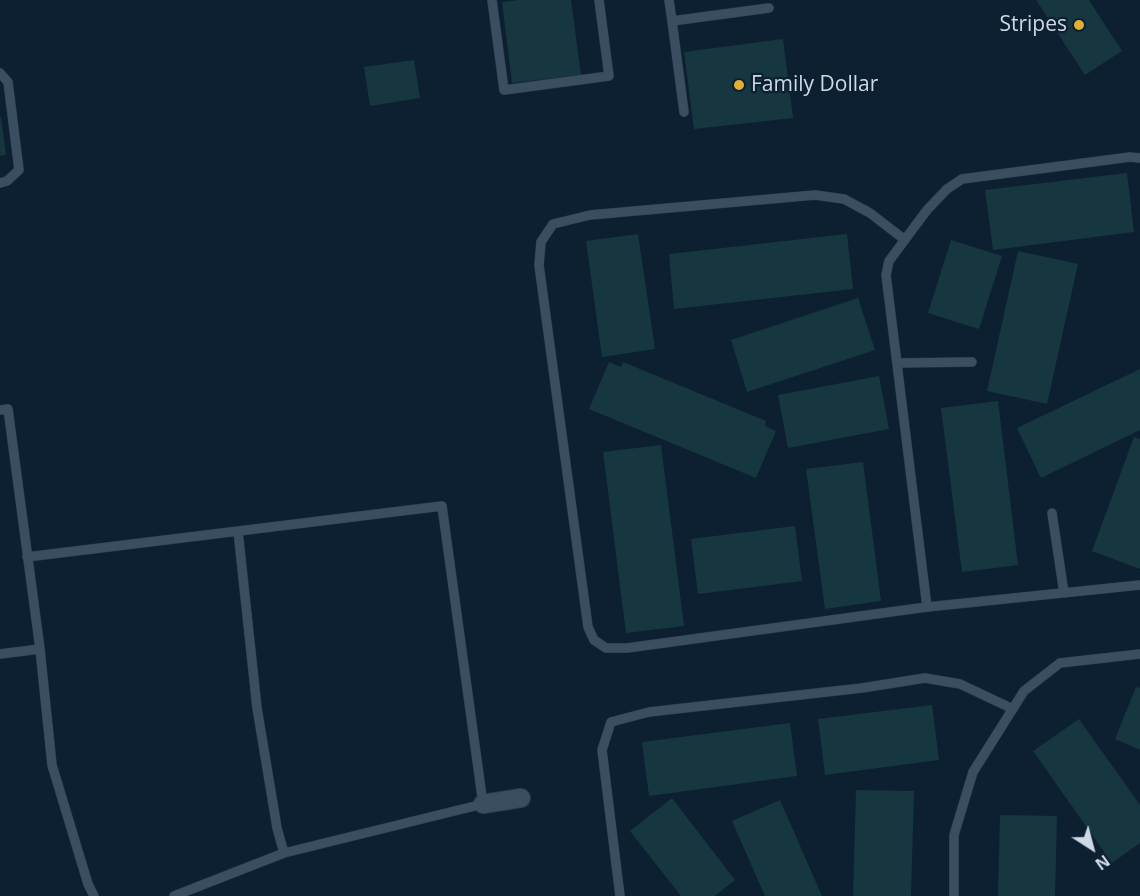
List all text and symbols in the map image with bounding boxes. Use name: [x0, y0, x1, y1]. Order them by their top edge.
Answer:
place label: Stripes: [999, 12, 1067, 38]
marker: Stripes: [1072, 18, 1086, 32]
place label: Family Dollar: [751, 72, 878, 98]
marker: Family Dollar: [732, 78, 746, 92]
north arrow: [1062, 818, 1122, 878]
text: N: [1091, 850, 1114, 875]

